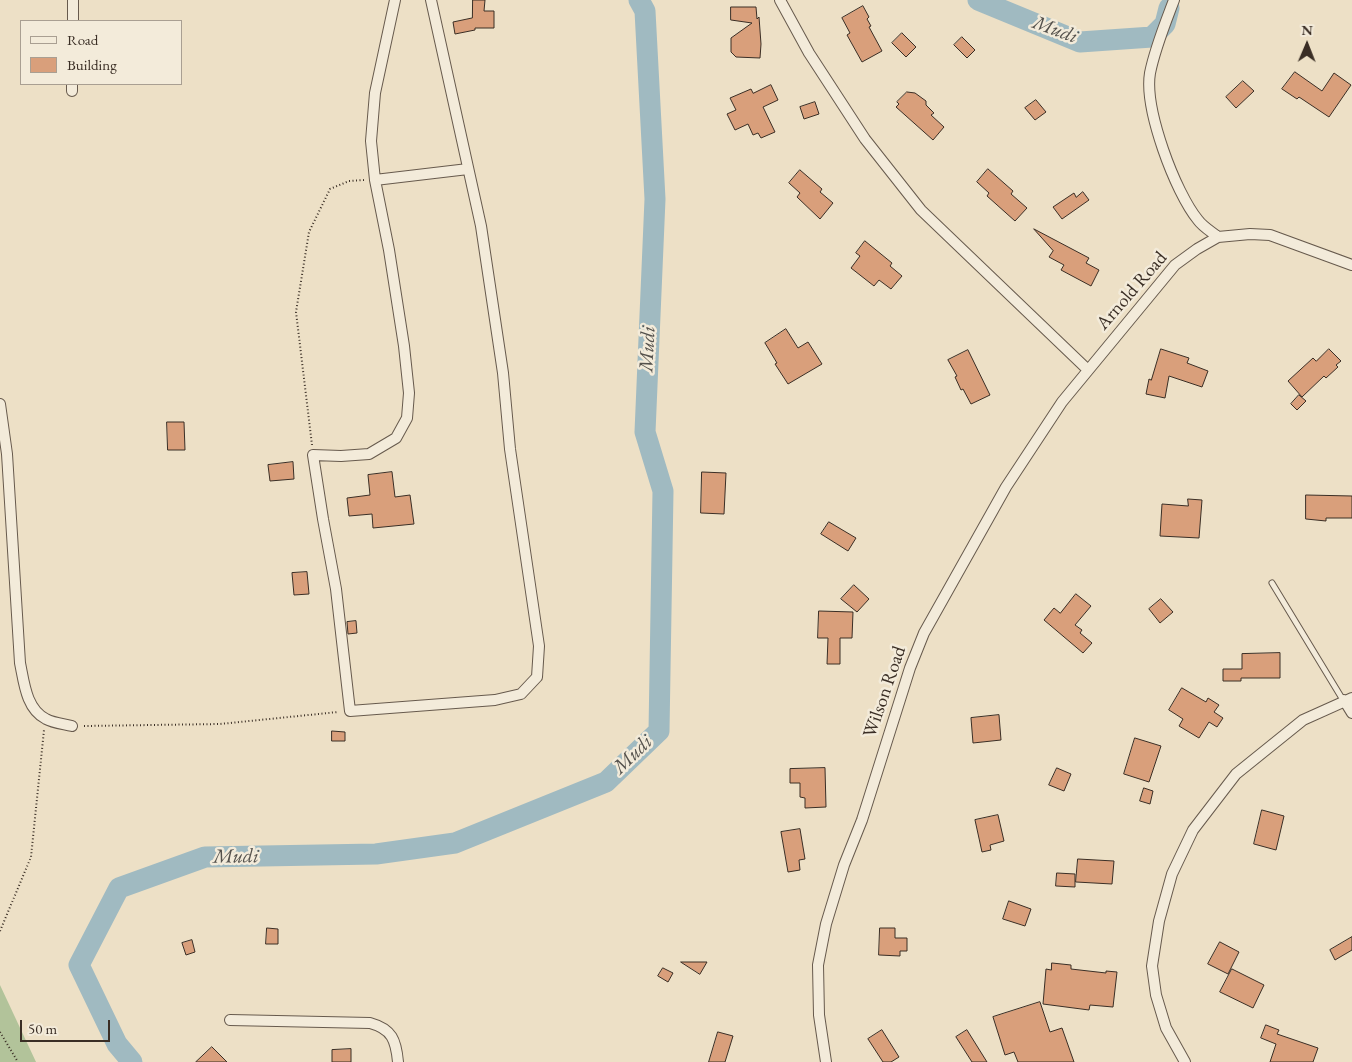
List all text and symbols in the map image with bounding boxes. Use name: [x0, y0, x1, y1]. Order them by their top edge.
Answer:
water label: Mudi: [1029, 11, 1081, 49]
legend: [20, 20, 182, 85]
north arrow: [1282, 20, 1332, 70]
text: N: [1301, 21, 1313, 39]
text: Road: [67, 30, 98, 49]
text: Building: [67, 55, 117, 74]
street label: Arnold Road: [1092, 247, 1172, 335]
water label: Mudi: [635, 326, 661, 372]
street label: Wilson Road: [859, 643, 911, 741]
water label: Mudi: [608, 730, 658, 780]
water label: Mudi: [213, 845, 259, 869]
scale bar: [22, 1010, 112, 1042]
text: 50 m: [28, 1019, 57, 1038]

